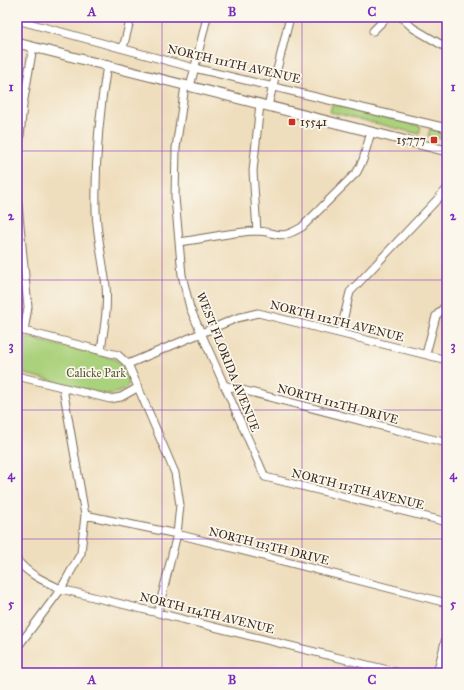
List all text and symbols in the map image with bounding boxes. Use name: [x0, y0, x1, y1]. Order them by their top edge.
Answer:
text: A: [87, 4, 97, 20]
text: B: [228, 4, 237, 20]
text: C: [368, 4, 377, 20]
street label: NORTH 111TH AVENUE: [166, 42, 302, 86]
text: 1: [8, 79, 14, 95]
text: 1: [450, 79, 456, 95]
place label: 15541: [300, 115, 327, 129]
marker: 15541: [287, 117, 297, 127]
place label: 15777: [397, 133, 426, 147]
marker: 15777: [429, 135, 439, 145]
text: 2: [8, 208, 15, 224]
text: 2: [450, 208, 457, 224]
street label: WEST FLORIDA AVENUE: [194, 290, 263, 434]
street label: NORTH 112TH AVENUE: [269, 298, 406, 345]
text: 3: [8, 338, 14, 354]
text: 3: [450, 338, 456, 354]
park label: Calicke Park: [66, 366, 126, 380]
street label: NORTH 112TH DRIVE: [276, 381, 401, 427]
street label: NORTH 113TH AVENUE: [290, 466, 426, 512]
text: 4: [7, 467, 15, 483]
text: 4: [449, 467, 457, 483]
street label: NORTH 113TH DRIVE: [207, 524, 331, 568]
street label: NORTH 114TH AVENUE: [138, 589, 276, 637]
text: 5: [8, 596, 15, 612]
text: 5: [450, 596, 457, 612]
text: A: [87, 672, 97, 688]
text: B: [228, 672, 237, 688]
text: C: [368, 672, 377, 688]

